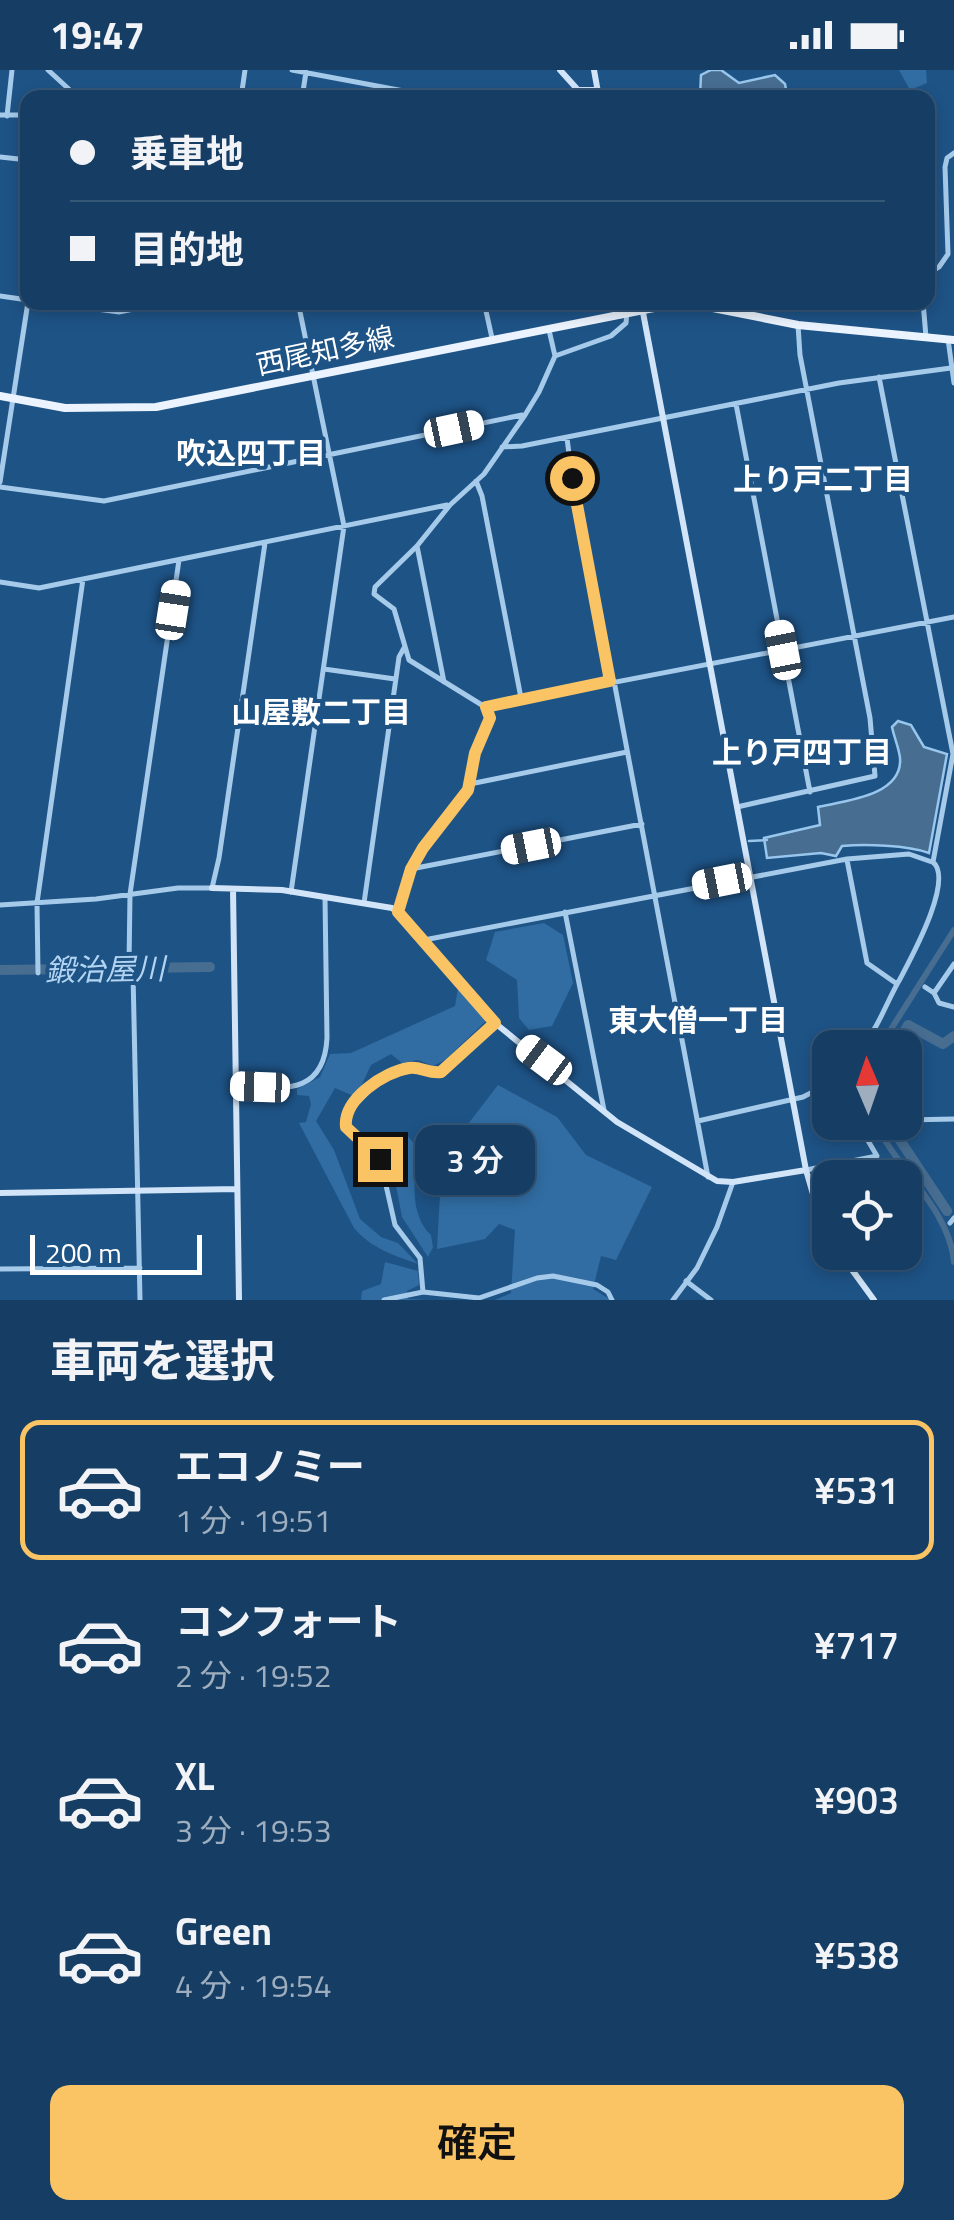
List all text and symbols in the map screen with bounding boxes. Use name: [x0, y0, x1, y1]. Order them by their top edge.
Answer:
text: 19:47: [50, 6, 145, 64]
text: 乗車地: [130, 124, 244, 182]
text: 目的地: [130, 220, 244, 278]
street label: 西尾知多線: [252, 314, 398, 386]
car: [422, 408, 486, 450]
district label: 吹込四丁目: [176, 430, 326, 476]
route start: [550, 456, 595, 501]
district label: 上り戸二丁目: [733, 456, 913, 502]
car: [153, 578, 193, 642]
car: [763, 618, 803, 682]
district label: 山屋敷二丁目: [231, 689, 411, 735]
district label: 上り戸四丁目: [712, 729, 892, 775]
car: [499, 826, 563, 866]
car: [690, 861, 754, 901]
water label: 鍛治屋川: [45, 945, 168, 993]
district label: 東大僧一丁目: [608, 997, 788, 1043]
car: [511, 1030, 577, 1090]
north arrow: [812, 1030, 922, 1140]
map controls: [812, 1030, 922, 1270]
car: [229, 1071, 291, 1103]
callout: 3 分: [415, 1124, 535, 1194]
text: 3 分: [447, 1136, 503, 1184]
route end: [358, 1137, 403, 1182]
button: locate: [812, 1160, 922, 1270]
scale bar: [30, 1230, 202, 1274]
text: 200 m: [45, 1231, 122, 1274]
text: 車両を選択: [50, 1326, 275, 1394]
text: エコノミー: [175, 1437, 365, 1495]
icon: car: [55, 1445, 145, 1535]
text: ¥531: [814, 1461, 899, 1519]
text: 1 分 · 19:51: [175, 1496, 332, 1544]
text: コンフォート: [175, 1592, 402, 1650]
icon: car: [55, 1600, 145, 1690]
text: ¥717: [814, 1616, 899, 1674]
text: 2 分 · 19:52: [175, 1651, 332, 1699]
text: XL: [175, 1747, 215, 1805]
icon: car: [55, 1755, 145, 1845]
text: ¥903: [814, 1771, 899, 1829]
text: 3 分 · 19:53: [175, 1806, 332, 1854]
text: Green: [175, 1902, 272, 1960]
icon: car: [55, 1910, 145, 2000]
text: ¥538: [814, 1926, 899, 1984]
text: 4 分 · 19:54: [175, 1961, 332, 2009]
button: 確定: [50, 2085, 904, 2200]

